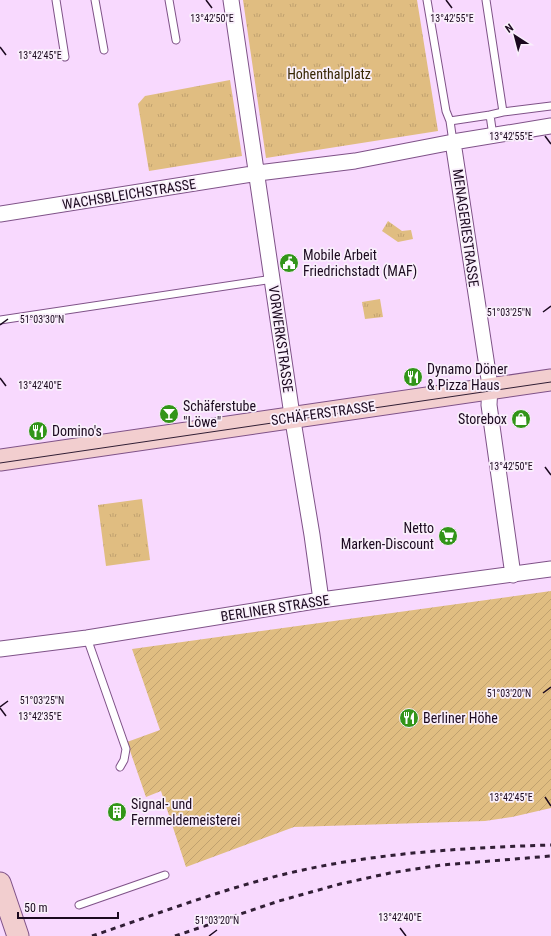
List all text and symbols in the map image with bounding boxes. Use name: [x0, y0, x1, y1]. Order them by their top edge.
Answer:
text: 13°42'50"E: [190, 13, 234, 24]
text: 13°42'55"E: [430, 13, 474, 24]
north arrow: [495, 16, 535, 56]
text: N: [503, 21, 516, 36]
text: 13°42'45"E: [18, 50, 62, 61]
park label: Hohenthalplatz: [287, 66, 371, 82]
text: 13°42'55"E: [489, 131, 533, 142]
street label: MENAGERIESTRASSE: [450, 168, 482, 288]
street label: WACHSBLEICHSTRASSE: [61, 176, 197, 212]
place label: Mobile Arbeit Friedrichstadt (MAF): [303, 247, 417, 280]
public building icon: Mobile Arbeit Friedrichstadt (MAF): [278, 252, 300, 274]
street label: VORWERKSTRASSE: [266, 284, 296, 394]
text: 51°03'25"N: [487, 307, 531, 318]
text: 51°03'30"N: [20, 314, 64, 325]
place label: Dynamo Döner & Pizza Haus: [427, 361, 508, 393]
restaurant icon: Dynamo Döner & Pizza Haus: [402, 366, 424, 388]
text: 13°42'40"E: [18, 380, 62, 391]
place label: Schäferstube "Löwe": [183, 398, 256, 430]
street label: SCHÄFERSTRASSE: [270, 398, 376, 428]
bar icon: Schäferstube "Löwe": [158, 403, 180, 425]
shop icon: Storebox: [510, 408, 532, 430]
place label: Storebox: [458, 411, 507, 427]
restaurant icon: Domino's: [27, 420, 49, 442]
place label: Domino's: [52, 423, 102, 439]
text: 13°42'50"E: [489, 461, 533, 472]
place label: Netto Marken-Discount: [341, 520, 434, 552]
supermarket icon: Netto Marken-Discount: [437, 525, 459, 547]
street label: BERLINER STRASSE: [219, 591, 331, 625]
text: 51°03'20"N: [487, 688, 531, 699]
text: 51°03'25"N: [20, 695, 64, 706]
restaurant icon: Berliner Höhe: [398, 707, 420, 729]
place label: Berliner Höhe: [423, 710, 498, 726]
text: 13°42'35"E: [18, 711, 62, 722]
text: 13°42'45"E: [489, 792, 533, 803]
place label: Signal- und Fernmeldemeisterei: [131, 796, 240, 828]
building icon: Signal- und Fernmeldemeisterei: [106, 801, 128, 823]
scale bar: [18, 894, 118, 920]
text: 50 m: [24, 901, 48, 915]
text: 13°42'40"E: [378, 912, 422, 923]
text: 51°03'20"N: [195, 915, 239, 926]

